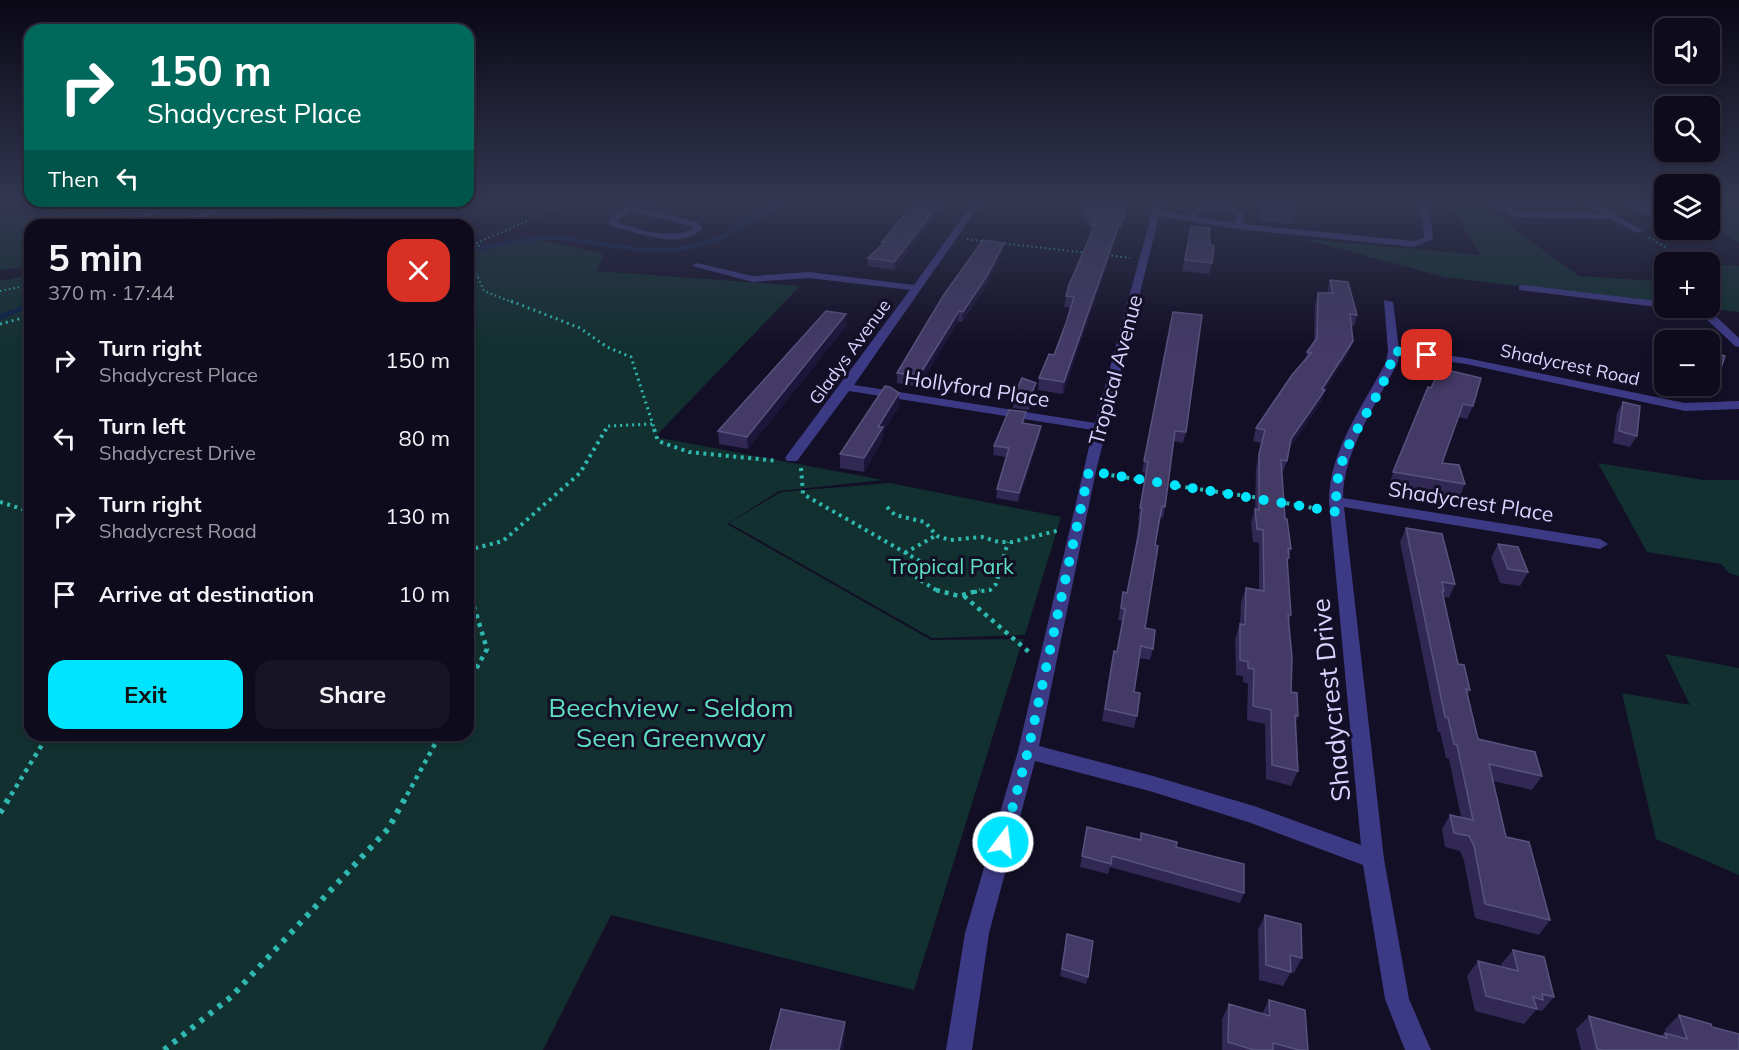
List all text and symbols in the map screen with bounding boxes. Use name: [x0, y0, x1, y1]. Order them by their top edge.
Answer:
map controls: [1654, 18, 1720, 396]
button: sound: [1654, 18, 1720, 84]
text: 150 m: [147, 44, 272, 97]
icon: right: [48, 48, 126, 126]
text: Shadycrest Place: [147, 96, 362, 130]
button: search: [1654, 96, 1720, 162]
icon: left: [111, 162, 144, 195]
text: Then: [48, 165, 99, 193]
button: layers: [1654, 174, 1720, 240]
text: 5 min: [48, 235, 143, 280]
button: close: [387, 239, 450, 302]
button: +: [1654, 252, 1720, 318]
text: 370 m · 17:44: [48, 280, 174, 305]
street label: Tropical Avenue: [1082, 292, 1148, 448]
street label: Gladys Avenue: [804, 294, 896, 409]
pin: [1401, 329, 1452, 380]
button: −: [1654, 330, 1720, 396]
text: Turn right: [99, 334, 202, 362]
icon: arrive: [1410, 338, 1443, 371]
street label: Shadycrest Road: [1498, 339, 1642, 391]
icon: right: [48, 344, 81, 377]
text: 150 m: [385, 346, 450, 374]
text: Shadycrest Place: [99, 362, 258, 387]
street label: Hollyford Place: [903, 364, 1052, 412]
text: Turn left: [99, 412, 186, 440]
icon: left: [48, 422, 81, 455]
text: 80 m: [399, 424, 450, 452]
text: Shadycrest Drive: [99, 440, 256, 465]
street label: Shadycrest Place: [1387, 475, 1556, 527]
text: Turn right: [99, 490, 202, 518]
icon: right: [48, 500, 81, 533]
text: 130 m: [385, 502, 450, 530]
text: Shadycrest Road: [99, 518, 257, 543]
park label: Tropical Park: [888, 553, 1014, 579]
icon: arrive: [48, 578, 81, 611]
text: Arrive at destination: [99, 580, 314, 608]
text: 10 m: [399, 580, 450, 608]
street label: Shadycrest Drive: [1303, 597, 1358, 803]
button: Exit: [48, 660, 243, 729]
button: Share: [255, 660, 450, 729]
park label: Beechview - Seldom Seen Greenway: [548, 691, 794, 754]
position arrow: [971, 810, 1035, 874]

